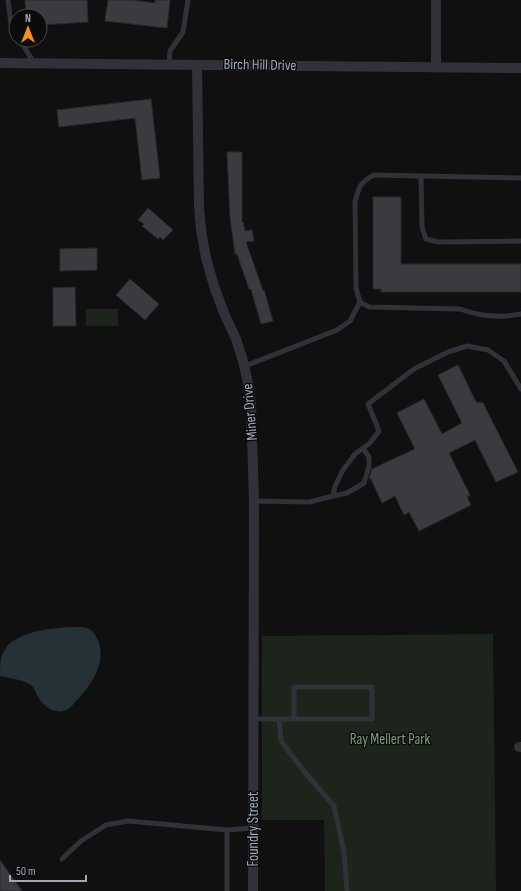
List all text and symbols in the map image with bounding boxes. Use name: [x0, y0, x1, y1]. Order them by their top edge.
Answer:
north arrow: [8, 8, 48, 48]
text: N: [25, 12, 31, 25]
street label: Birch Hill Drive: [223, 55, 297, 75]
street label: Miner Drive: [238, 383, 262, 441]
park label: Ray Mellert Park: [350, 730, 431, 749]
street label: Foundry Street: [244, 791, 263, 866]
scale bar: [10, 857, 86, 883]
text: 50 m: [16, 864, 36, 879]

